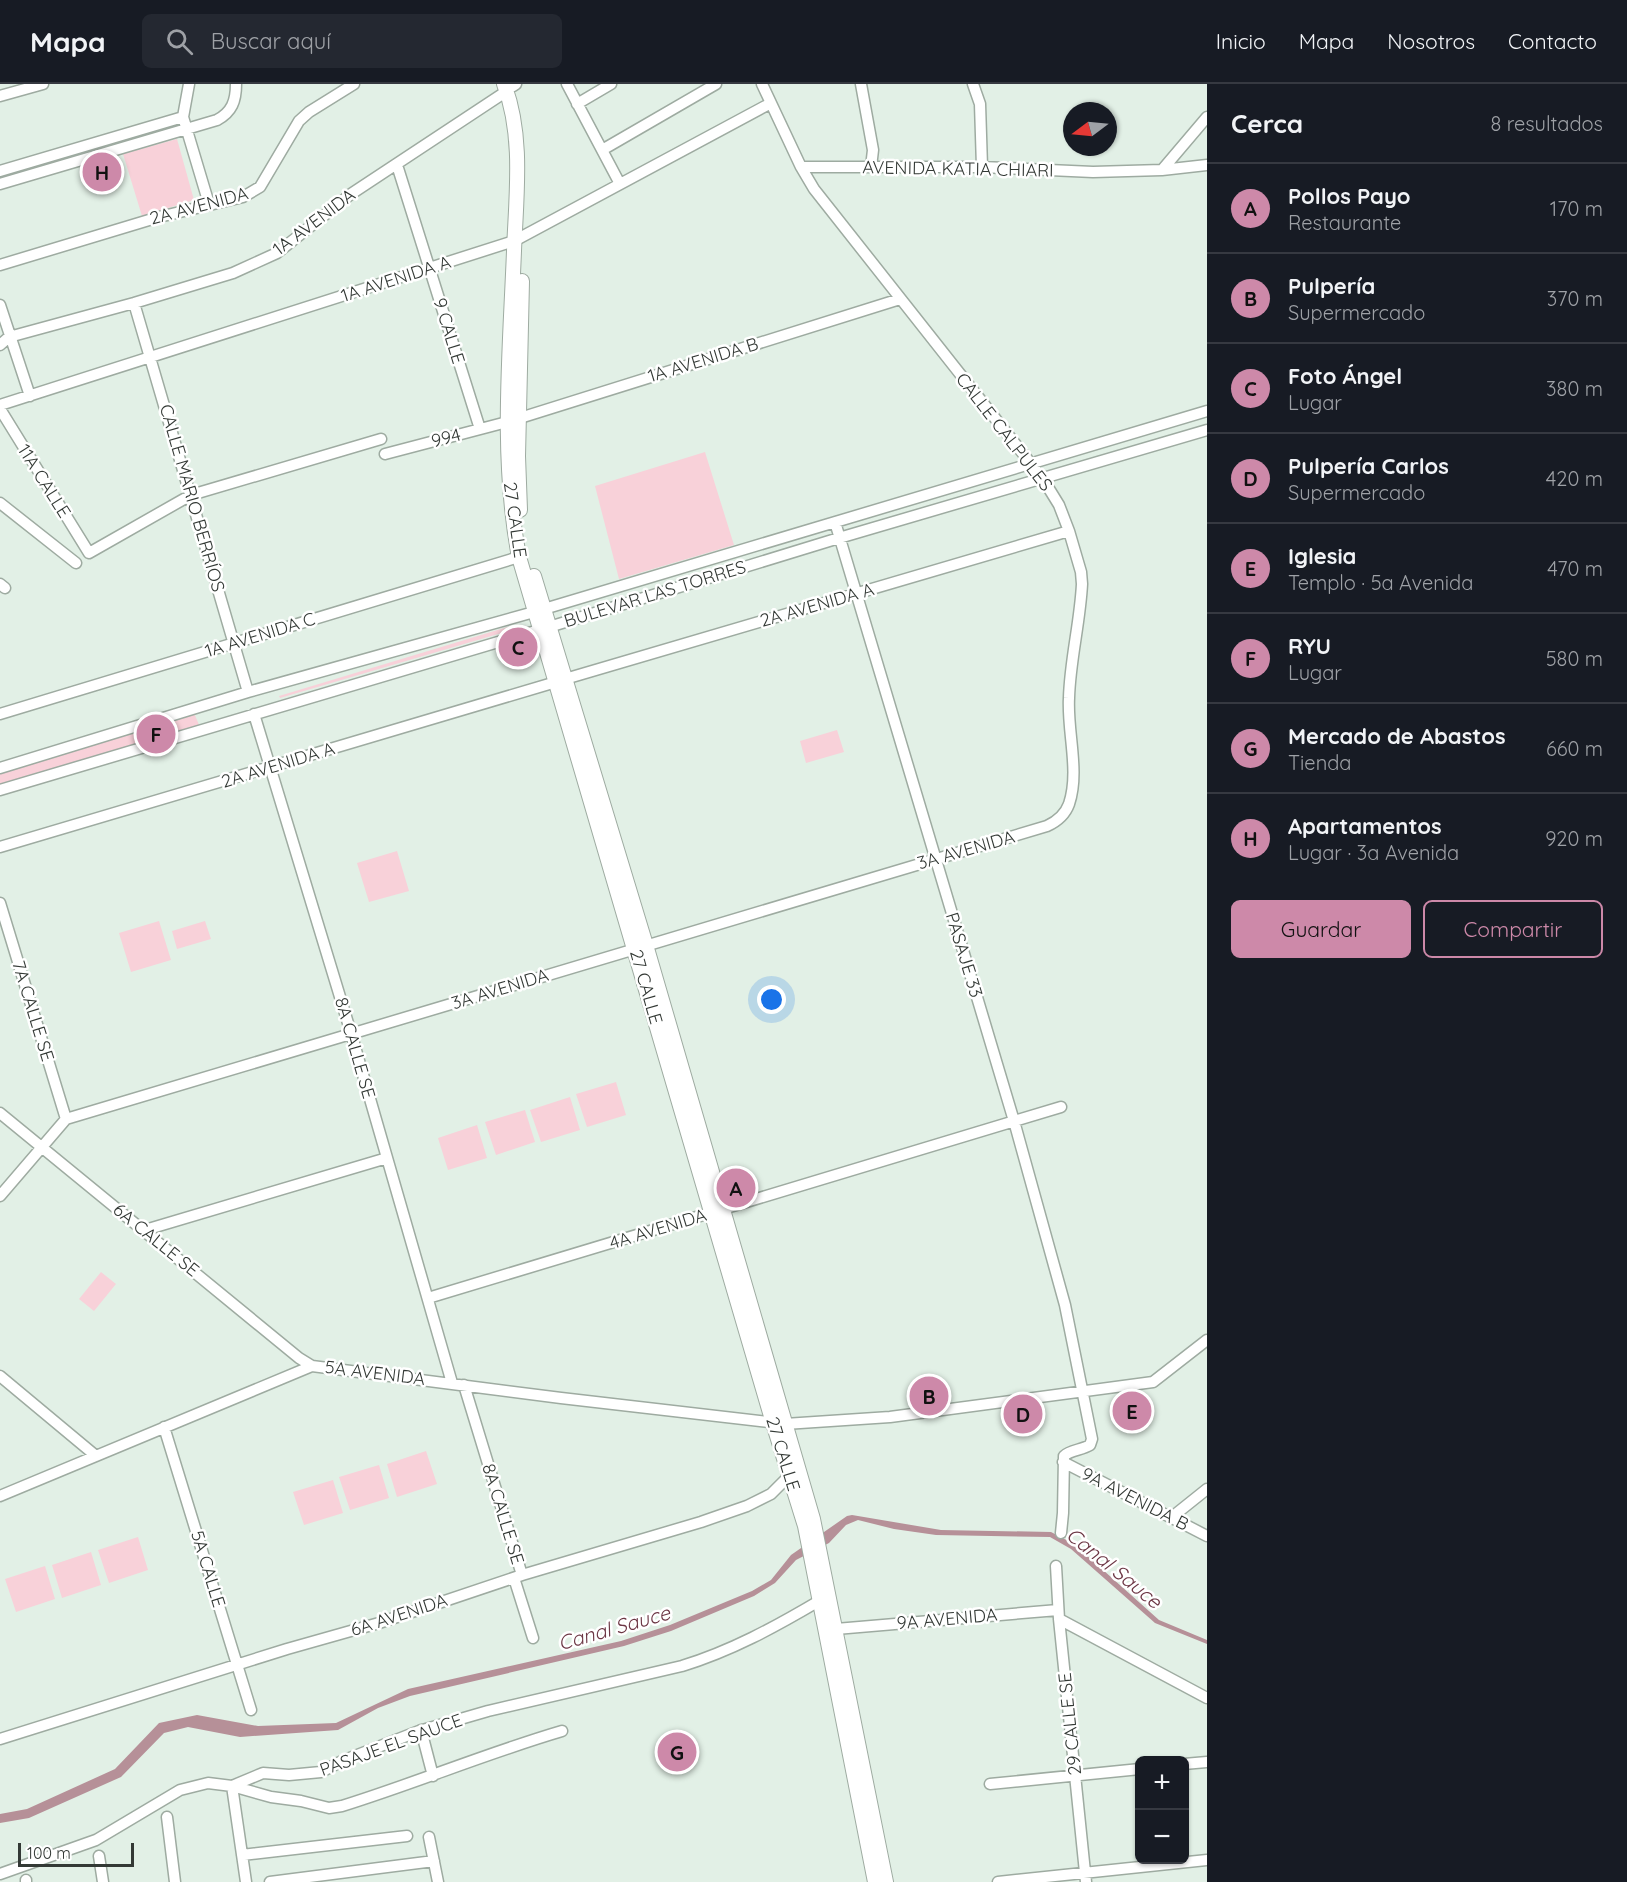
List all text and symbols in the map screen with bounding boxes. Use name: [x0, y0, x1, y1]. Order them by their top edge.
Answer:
search box: [142, 14, 562, 68]
text: Mapa: [30, 24, 106, 59]
icon: search: [163, 25, 196, 58]
text: Buscar aquí: [211, 27, 331, 55]
text: Inicio: [1216, 28, 1266, 54]
text: Mapa: [1299, 28, 1354, 54]
text: Nosotros: [1387, 28, 1475, 54]
text: Contacto: [1508, 28, 1597, 54]
north arrow: [1063, 102, 1117, 156]
text: Cerca: [1231, 107, 1303, 140]
text: 8 resultados: [1490, 111, 1603, 136]
pin: H: [82, 150, 122, 194]
street label: AVENIDA KATIA CHIARI: [862, 155, 1054, 182]
street label: 2A AVENIDA: [147, 181, 251, 230]
text: Pollos Payo: [1288, 182, 1410, 210]
street label: 1A AVENIDA: [268, 183, 360, 260]
text: A: [1244, 196, 1257, 221]
text: 170 m: [1550, 196, 1603, 221]
text: Restaurante: [1288, 210, 1401, 235]
street label: 1A AVENIDA A: [338, 250, 454, 307]
text: Pulpería: [1288, 272, 1375, 300]
text: B: [1244, 286, 1257, 311]
text: 370 m: [1547, 286, 1603, 311]
street label: 9 CALLE: [429, 295, 470, 367]
text: Supermercado: [1288, 300, 1425, 325]
street label: 1A AVENIDA B: [645, 332, 761, 387]
text: Foto Ángel: [1288, 362, 1402, 390]
street label: CALLE CALPULES: [951, 368, 1058, 496]
text: C: [1244, 376, 1257, 401]
text: 380 m: [1546, 376, 1603, 401]
text: Lugar: [1288, 390, 1342, 415]
street label: CALLE MARIO BERRÍOS: [155, 401, 230, 594]
street label: 994: [429, 423, 463, 452]
street label: 11A CALLE: [13, 440, 76, 522]
text: Pulpería Carlos: [1288, 452, 1449, 480]
text: D: [1243, 466, 1258, 491]
text: 420 m: [1546, 466, 1603, 491]
street label: 27 CALLE: [499, 480, 532, 559]
text: Supermercado: [1288, 480, 1425, 505]
text: Iglesia: [1288, 542, 1356, 570]
street label: BULEVAR LAS TORRES: [561, 555, 749, 632]
text: E: [1245, 556, 1256, 581]
text: 470 m: [1547, 556, 1603, 581]
text: Templo · 5a Avenida: [1288, 570, 1473, 595]
street label: 2A AVENIDA A: [757, 577, 877, 632]
street label: 1A AVENIDA C: [202, 607, 318, 662]
pin: C: [498, 624, 538, 670]
text: RYU: [1288, 632, 1331, 660]
text: F: [1245, 646, 1256, 671]
text: 580 m: [1546, 646, 1603, 671]
text: Lugar: [1288, 660, 1342, 685]
pin: F: [136, 712, 176, 756]
text: Mercado de Abastos: [1288, 722, 1506, 750]
street label: 2A AVENIDA A: [218, 736, 338, 793]
text: G: [1244, 736, 1257, 761]
text: 660 m: [1546, 736, 1603, 761]
text: Tienda: [1288, 750, 1351, 775]
text: Apartamentos: [1288, 812, 1442, 840]
street label: 3A AVENIDA: [914, 825, 1018, 874]
text: H: [1243, 826, 1258, 851]
text: 920 m: [1545, 826, 1603, 851]
text: Lugar · 3a Avenida: [1288, 840, 1459, 865]
button: Guardar: [1231, 900, 1411, 958]
button: Compartir: [1423, 900, 1603, 958]
street label: PASAJE 33: [941, 910, 988, 1000]
street label: 27 CALLE: [625, 947, 668, 1027]
street label: 7A CALLE SE: [7, 958, 60, 1064]
street label: 3A AVENIDA: [449, 963, 552, 1014]
your location: [757, 985, 786, 1014]
street label: 8A CALLE SE: [330, 995, 381, 1101]
pin: A: [716, 1166, 756, 1210]
street label: 6A CALLE SE: [109, 1198, 204, 1281]
street label: 4A AVENIDA: [607, 1203, 710, 1254]
street label: 5A AVENIDA: [324, 1355, 427, 1390]
pin: B: [910, 1374, 948, 1418]
pin: E: [1112, 1388, 1152, 1434]
pin: D: [1004, 1392, 1042, 1436]
street label: 27 CALLE: [761, 1414, 806, 1494]
street label: 8A CALLE SE: [477, 1461, 530, 1567]
street label: 9A AVENIDA B: [1078, 1462, 1193, 1535]
water label: Canal Sauce: [1062, 1522, 1167, 1614]
street label: 5A CALLE: [186, 1528, 231, 1610]
street label: 6A AVENIDA: [347, 1588, 451, 1641]
water label: Canal Sauce: [555, 1599, 673, 1655]
street label: 9A AVENIDA: [896, 1603, 999, 1634]
street label: 29 CALLE SE: [1053, 1672, 1086, 1776]
street label: PASAJE EL SAUCE: [316, 1708, 465, 1781]
pin: G: [658, 1730, 696, 1774]
map controls: [1135, 1756, 1189, 1864]
button: +: [1135, 1756, 1189, 1810]
button: −: [1135, 1810, 1189, 1864]
scale bar: [18, 1840, 134, 1868]
text: 100 m: [27, 1843, 71, 1863]

